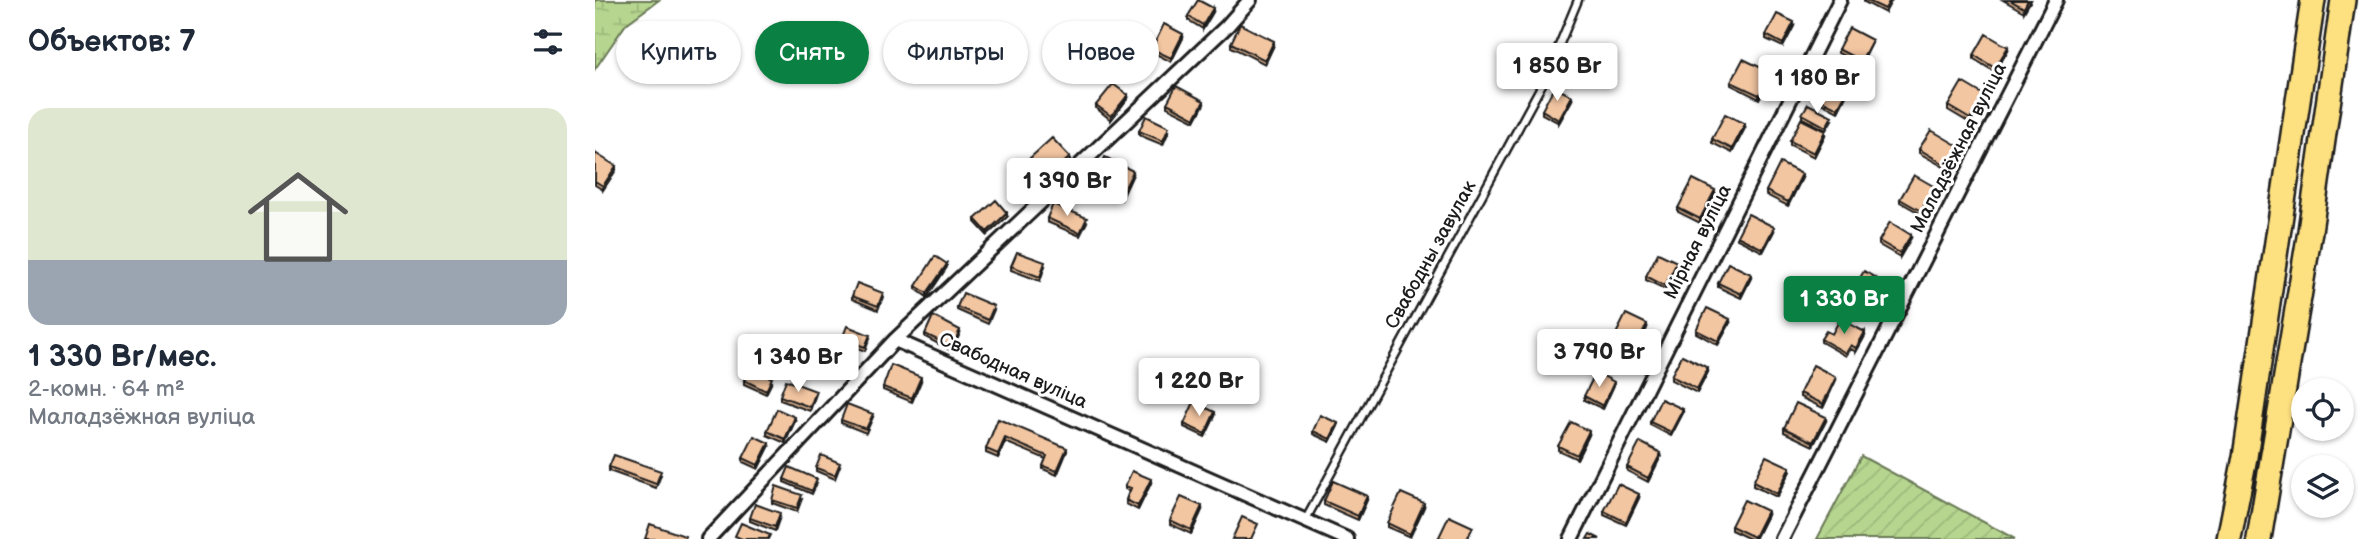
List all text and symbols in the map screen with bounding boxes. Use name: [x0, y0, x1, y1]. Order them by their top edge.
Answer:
chip: Купить: [616, 21, 741, 84]
chip: Снять: [755, 21, 869, 84]
chip: Фильтры: [883, 21, 1028, 84]
chip: Новое: [1042, 21, 1159, 84]
icon: filters: [529, 23, 567, 61]
text: Объектов: 7: [28, 24, 196, 60]
pin: 1 850 Br: [1485, 43, 1629, 103]
text: 1 850 Br: [1513, 52, 1601, 80]
pin: 1 180 Br: [1745, 55, 1889, 115]
street label: Маладзёжная вуліца: [1906, 59, 2012, 237]
text: 1 180 Br: [1774, 64, 1860, 92]
icon: home: [235, 154, 361, 280]
pin: 1 390 Br: [995, 158, 1139, 218]
text: 1 390 Br: [1023, 167, 1111, 195]
street label: Свабодны завулак: [1381, 177, 1481, 333]
street label: Мірная вуліца: [1659, 181, 1737, 303]
pin: 1 330 Br: [1772, 276, 1916, 336]
text: 1 330 Br: [1800, 285, 1888, 313]
street label: Свабодная вуліца: [935, 328, 1091, 414]
pin: 3 790 Br: [1527, 330, 1671, 389]
pin: 1 340 Br: [726, 334, 870, 394]
text: 3 790 Br: [1553, 338, 1645, 366]
text: 1 330 Br/мес.: [28, 339, 217, 375]
text: 1 340 Br: [754, 343, 842, 371]
pin: 1 220 Br: [1127, 358, 1271, 418]
text: 1 220 Br: [1155, 367, 1243, 395]
text: 2-комн. · 64 m²: [28, 375, 185, 403]
map controls: [2291, 378, 2354, 518]
button: locate: [2291, 378, 2354, 441]
text: Маладзёжная вуліца: [28, 403, 255, 431]
button: layers: [2291, 455, 2354, 518]

